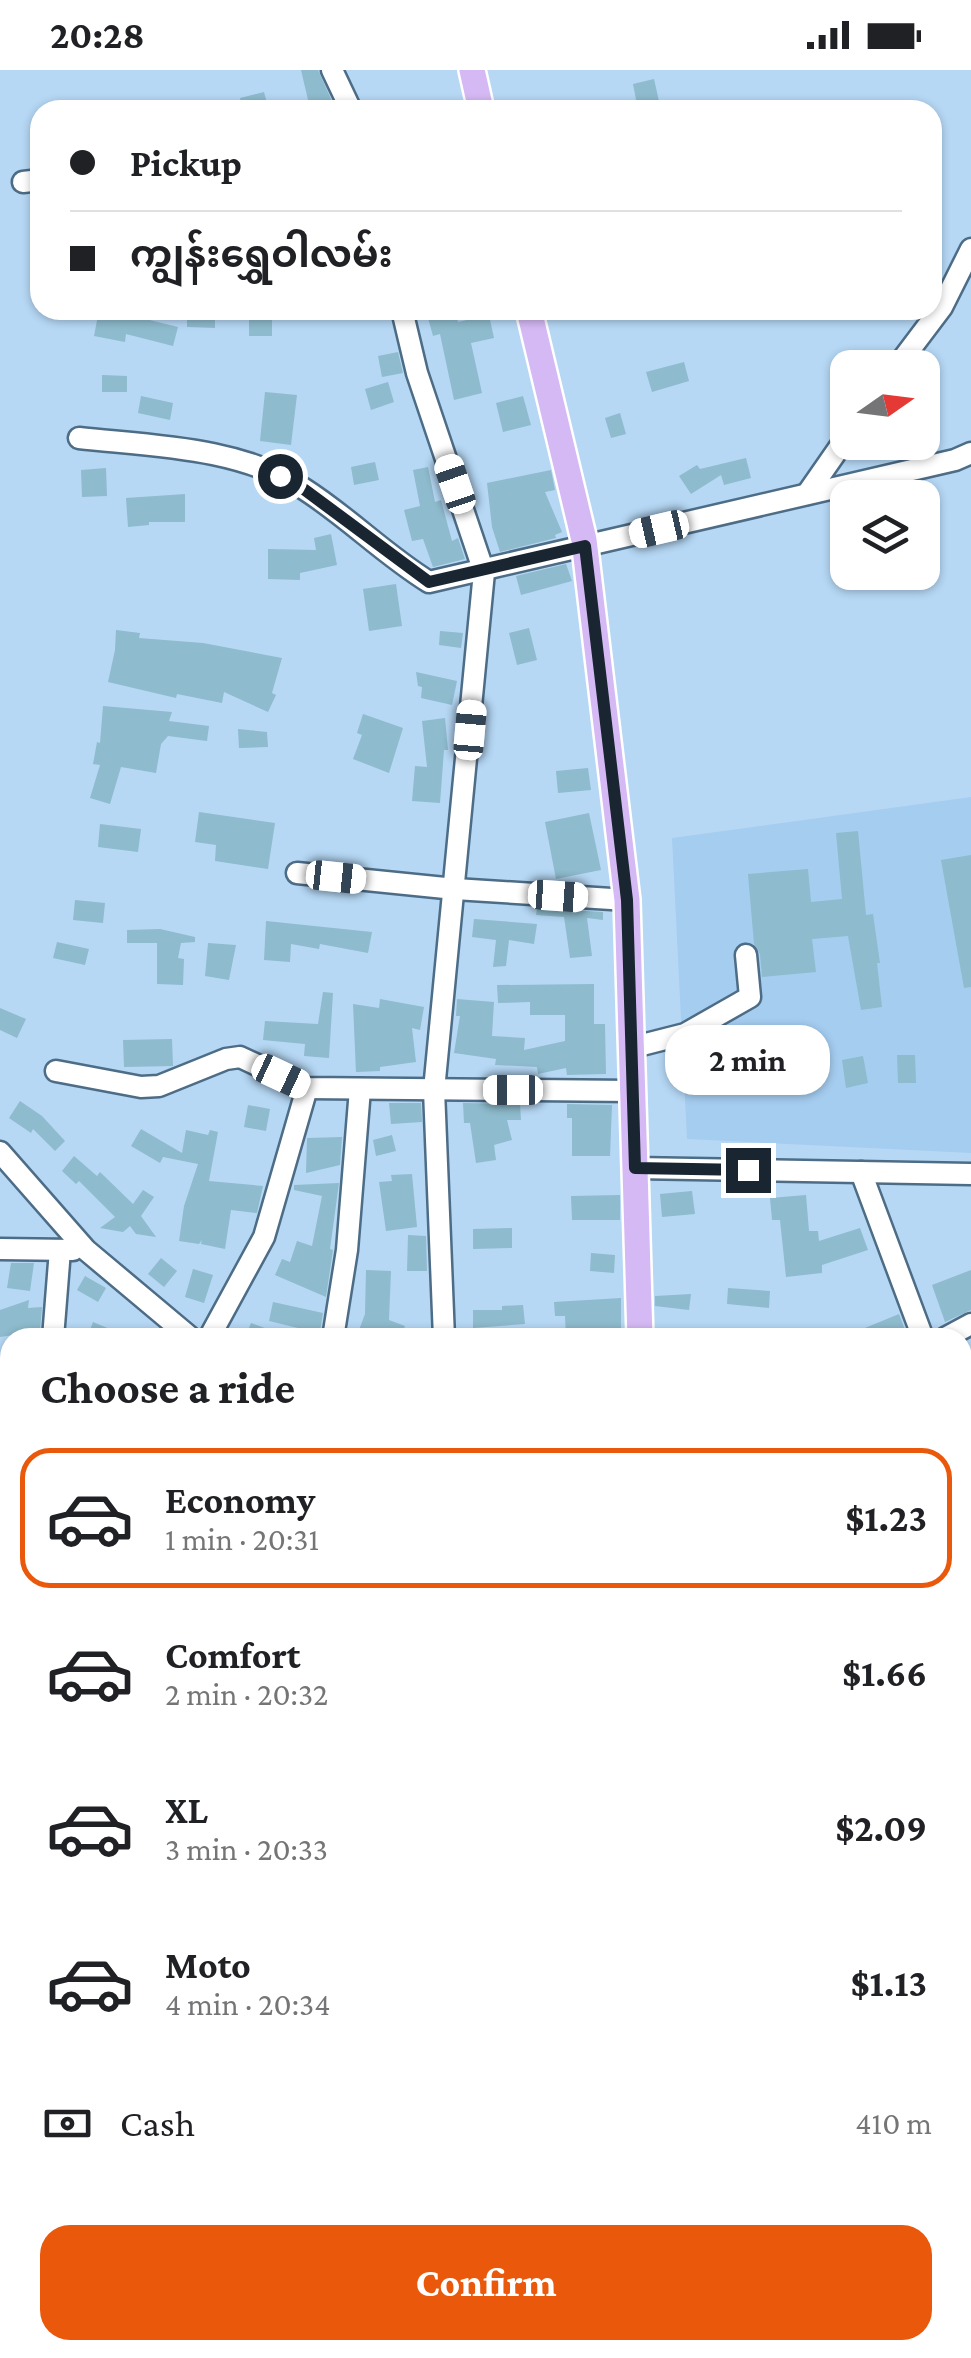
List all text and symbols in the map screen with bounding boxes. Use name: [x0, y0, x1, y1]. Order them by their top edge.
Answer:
text: 20:28: [50, 14, 145, 56]
text: Pickup: [130, 142, 242, 184]
text: ကျွန်းရွှေဝါလမ်း: [130, 233, 393, 275]
north arrow: [830, 350, 940, 460]
map controls: [830, 350, 940, 590]
car: [431, 451, 479, 517]
route start: [258, 454, 303, 499]
button: layers: [830, 480, 940, 590]
car: [626, 508, 692, 550]
car: [452, 699, 488, 761]
car: [305, 859, 367, 895]
car: [527, 879, 589, 913]
callout: 2 min: [666, 1025, 830, 1095]
text: 2 min: [709, 1042, 786, 1078]
car: [247, 1050, 315, 1102]
car: [483, 1075, 543, 1105]
route end: [726, 1148, 771, 1193]
text: Choose a ride: [40, 1363, 295, 1413]
icon: car: [45, 1473, 135, 1563]
text: Economy: [165, 1479, 315, 1521]
text: $1.23: [845, 1497, 927, 1539]
text: 1 min · 20:31: [165, 1521, 319, 1557]
icon: car: [45, 1628, 135, 1718]
text: Comfort: [165, 1634, 301, 1676]
text: $1.66: [842, 1652, 927, 1694]
text: 2 min · 20:32: [165, 1676, 328, 1712]
icon: car: [45, 1783, 135, 1873]
text: XL: [165, 1789, 208, 1831]
text: $2.09: [835, 1807, 927, 1849]
text: 3 min · 20:33: [165, 1831, 328, 1867]
icon: car: [45, 1938, 135, 2028]
text: Moto: [165, 1944, 251, 1986]
text: $1.13: [850, 1962, 927, 2004]
text: 4 min · 20:34: [165, 1986, 331, 2022]
icon: cash: [40, 2096, 95, 2151]
text: Cash: [120, 2102, 195, 2144]
text: 410 m: [855, 2105, 932, 2141]
button: Confirm: [40, 2225, 932, 2340]

